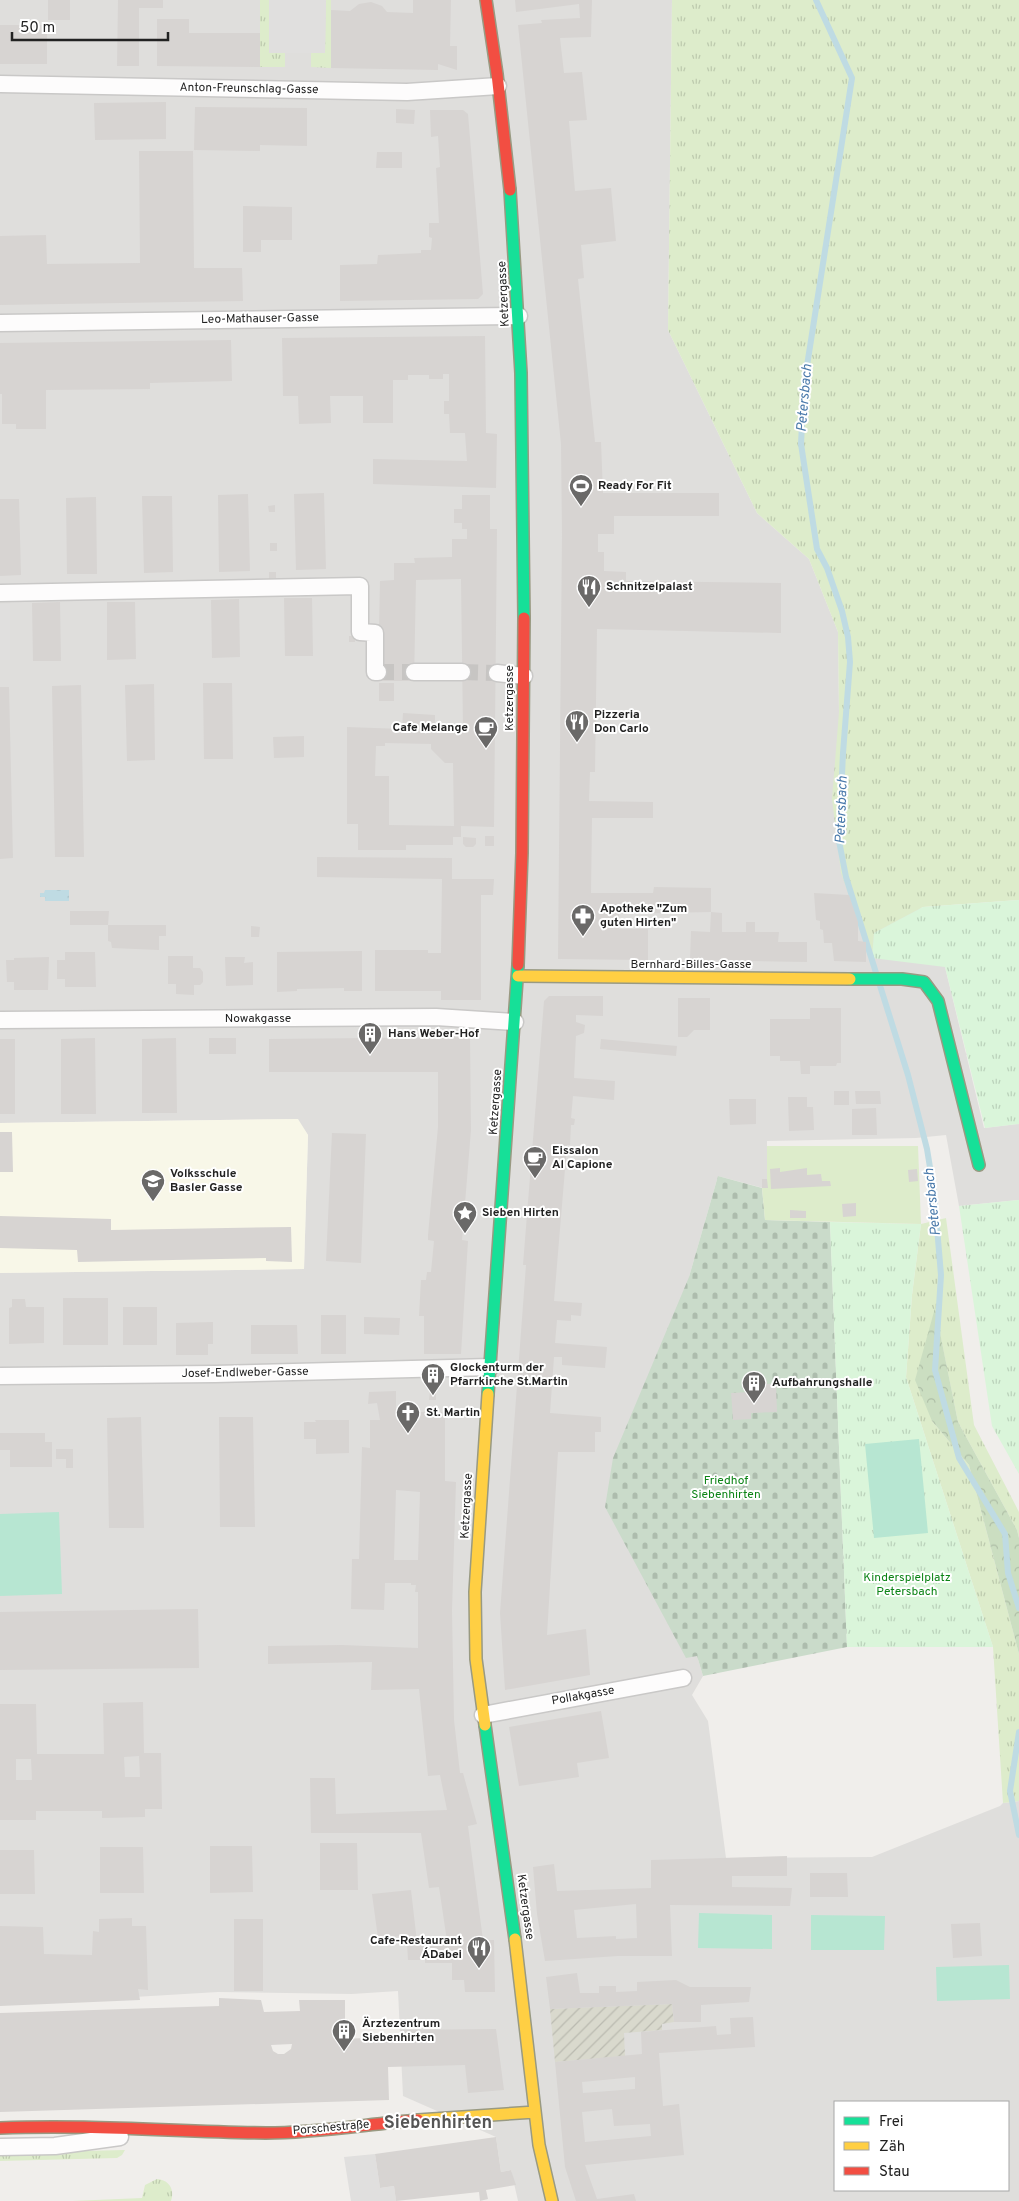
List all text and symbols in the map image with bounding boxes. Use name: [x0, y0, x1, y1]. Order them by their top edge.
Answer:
scale bar: [12, 10, 169, 42]
text: 50 m: [20, 19, 55, 38]
street label: Anton-Freunschlag-Gasse: [179, 80, 319, 98]
street label: Ketzergasse: [494, 261, 514, 327]
street label: Leo-Mathauser-Gasse: [201, 310, 319, 328]
water label: Petersbach: [794, 363, 816, 433]
sports icon: Ready For Fit: [568, 473, 594, 507]
place label: Ready For Fit: [598, 478, 672, 494]
restaurant icon: Schnitzelpalast: [576, 574, 602, 608]
place label: Schnitzelpalast: [606, 579, 693, 595]
street label: Ketzergasse: [502, 665, 518, 731]
place label: Pizzeria Don Carlo: [594, 707, 649, 737]
restaurant icon: Pizzeria Don Carlo: [564, 709, 590, 743]
cafe icon: Cafe Melange: [473, 715, 499, 749]
place label: Cafe Melange: [393, 720, 468, 736]
water label: Petersbach: [832, 775, 852, 844]
place label: Apotheke "Zum guten Hirten": [600, 901, 687, 931]
pharmacy icon: Apotheke "Zum guten Hirten": [570, 903, 596, 937]
street label: Bernhard-Billes-Gasse: [630, 957, 752, 973]
street label: Nowakgasse: [225, 1011, 291, 1027]
building icon: Hans Weber-Hof: [357, 1021, 383, 1055]
place label: Hans Weber-Hof: [388, 1026, 480, 1042]
street label: Ketzergasse: [486, 1069, 506, 1135]
place label: Eissalon Al Capione: [552, 1143, 613, 1173]
cafe icon: Eissalon Al Capione: [522, 1145, 548, 1179]
place label: Volksschule Basler Gasse: [170, 1166, 243, 1196]
water label: Petersbach: [921, 1167, 945, 1237]
school or university icon: Volksschule Basler Gasse: [140, 1168, 166, 1202]
place icon: Sieben Hirten: [452, 1200, 478, 1234]
place label: Sieben Hirten: [482, 1205, 559, 1221]
place label: Glockenturm der Pfarrkirche St.Martin: [450, 1360, 568, 1390]
building icon: Glockenturm der Pfarrkirche St.Martin: [420, 1362, 446, 1396]
street label: Josef-Endlweber-Gasse: [181, 1364, 309, 1382]
building icon: Aufbahrungshalle: [741, 1370, 767, 1404]
place label: Aufbahrungshalle: [772, 1375, 873, 1391]
church icon: St. Martin: [395, 1400, 421, 1434]
place label: St. Martin: [426, 1405, 480, 1421]
street label: Ketzergasse: [457, 1473, 477, 1539]
park label: Friedhof Siebenhirten: [691, 1473, 761, 1503]
park label: Kinderspielplatz Petersbach: [863, 1570, 951, 1600]
street label: Pollakgasse: [550, 1683, 616, 1709]
street label: Ketzergasse: [512, 1873, 538, 1941]
place label: Cafe-Restaurant A´Dabei: [370, 1933, 462, 1963]
restaurant icon: Cafe-Restaurant A´Dabei: [466, 1935, 492, 1969]
place label: Ärztezentrum Siebenhirten: [362, 2016, 440, 2046]
building icon: Ärztezentrum Siebenhirten: [331, 2018, 357, 2052]
legend: [834, 2101, 1009, 2191]
district label: Siebenhirten: [384, 2112, 492, 2135]
text: Frei: [879, 2113, 904, 2132]
street label: Porschestraße: [292, 2117, 370, 2139]
text: Zäh: [879, 2138, 905, 2157]
text: Stau: [879, 2163, 910, 2182]

